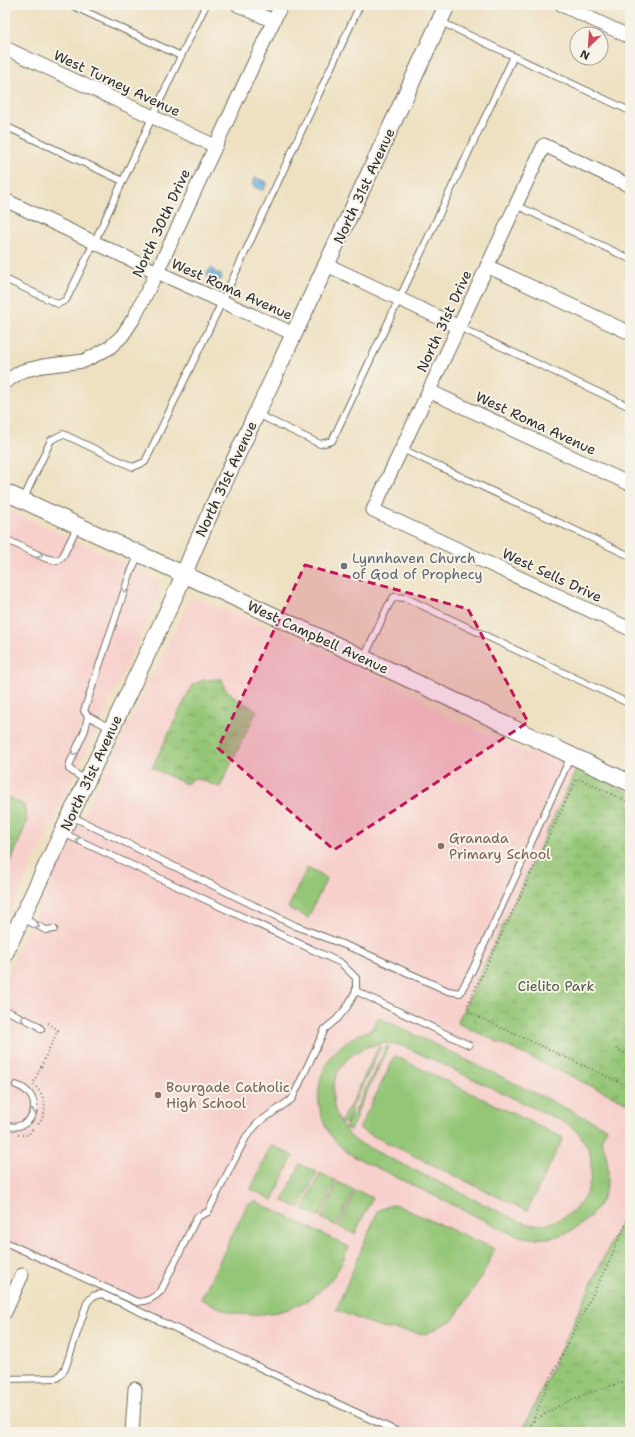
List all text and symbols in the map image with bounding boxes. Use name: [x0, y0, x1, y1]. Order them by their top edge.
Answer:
north arrow: [569, 26, 609, 66]
street label: West Turney Avenue: [51, 46, 183, 120]
text: N: [578, 46, 592, 63]
street label: North 31st Avenue: [329, 125, 399, 247]
street label: North 30th Drive: [128, 166, 194, 280]
street label: West Roma Avenue: [169, 254, 295, 324]
street label: North 31st Drive: [412, 267, 476, 375]
street label: West Roma Avenue: [473, 387, 599, 459]
street label: North 31st Avenue: [191, 418, 261, 540]
street label: West Sells Drive: [499, 544, 605, 606]
place label: Lynnhaven Church of God of Prophecy: [352, 549, 483, 583]
one-way arrow: [36, 550, 44, 558]
marker: Lynnhaven Church of God of Prophecy: [339, 561, 349, 571]
one-way arrow: [121, 586, 129, 593]
street label: West Campbell Avenue: [245, 596, 392, 678]
street label: North 31st Avenue: [56, 712, 126, 834]
one-way arrow: [71, 749, 79, 756]
place label: Granada Primary School: [449, 829, 551, 863]
one-way arrow: [74, 837, 82, 845]
marker: Granada Primary School: [436, 841, 446, 851]
one-way arrow: [33, 921, 41, 929]
park label: Cielito Park: [518, 977, 594, 995]
one-way arrow: [20, 1015, 28, 1023]
place label: Bourgade Catholic High School: [166, 1078, 290, 1112]
marker: Bourgade Catholic High School: [153, 1090, 163, 1100]
one-way arrow: [28, 1108, 36, 1115]

